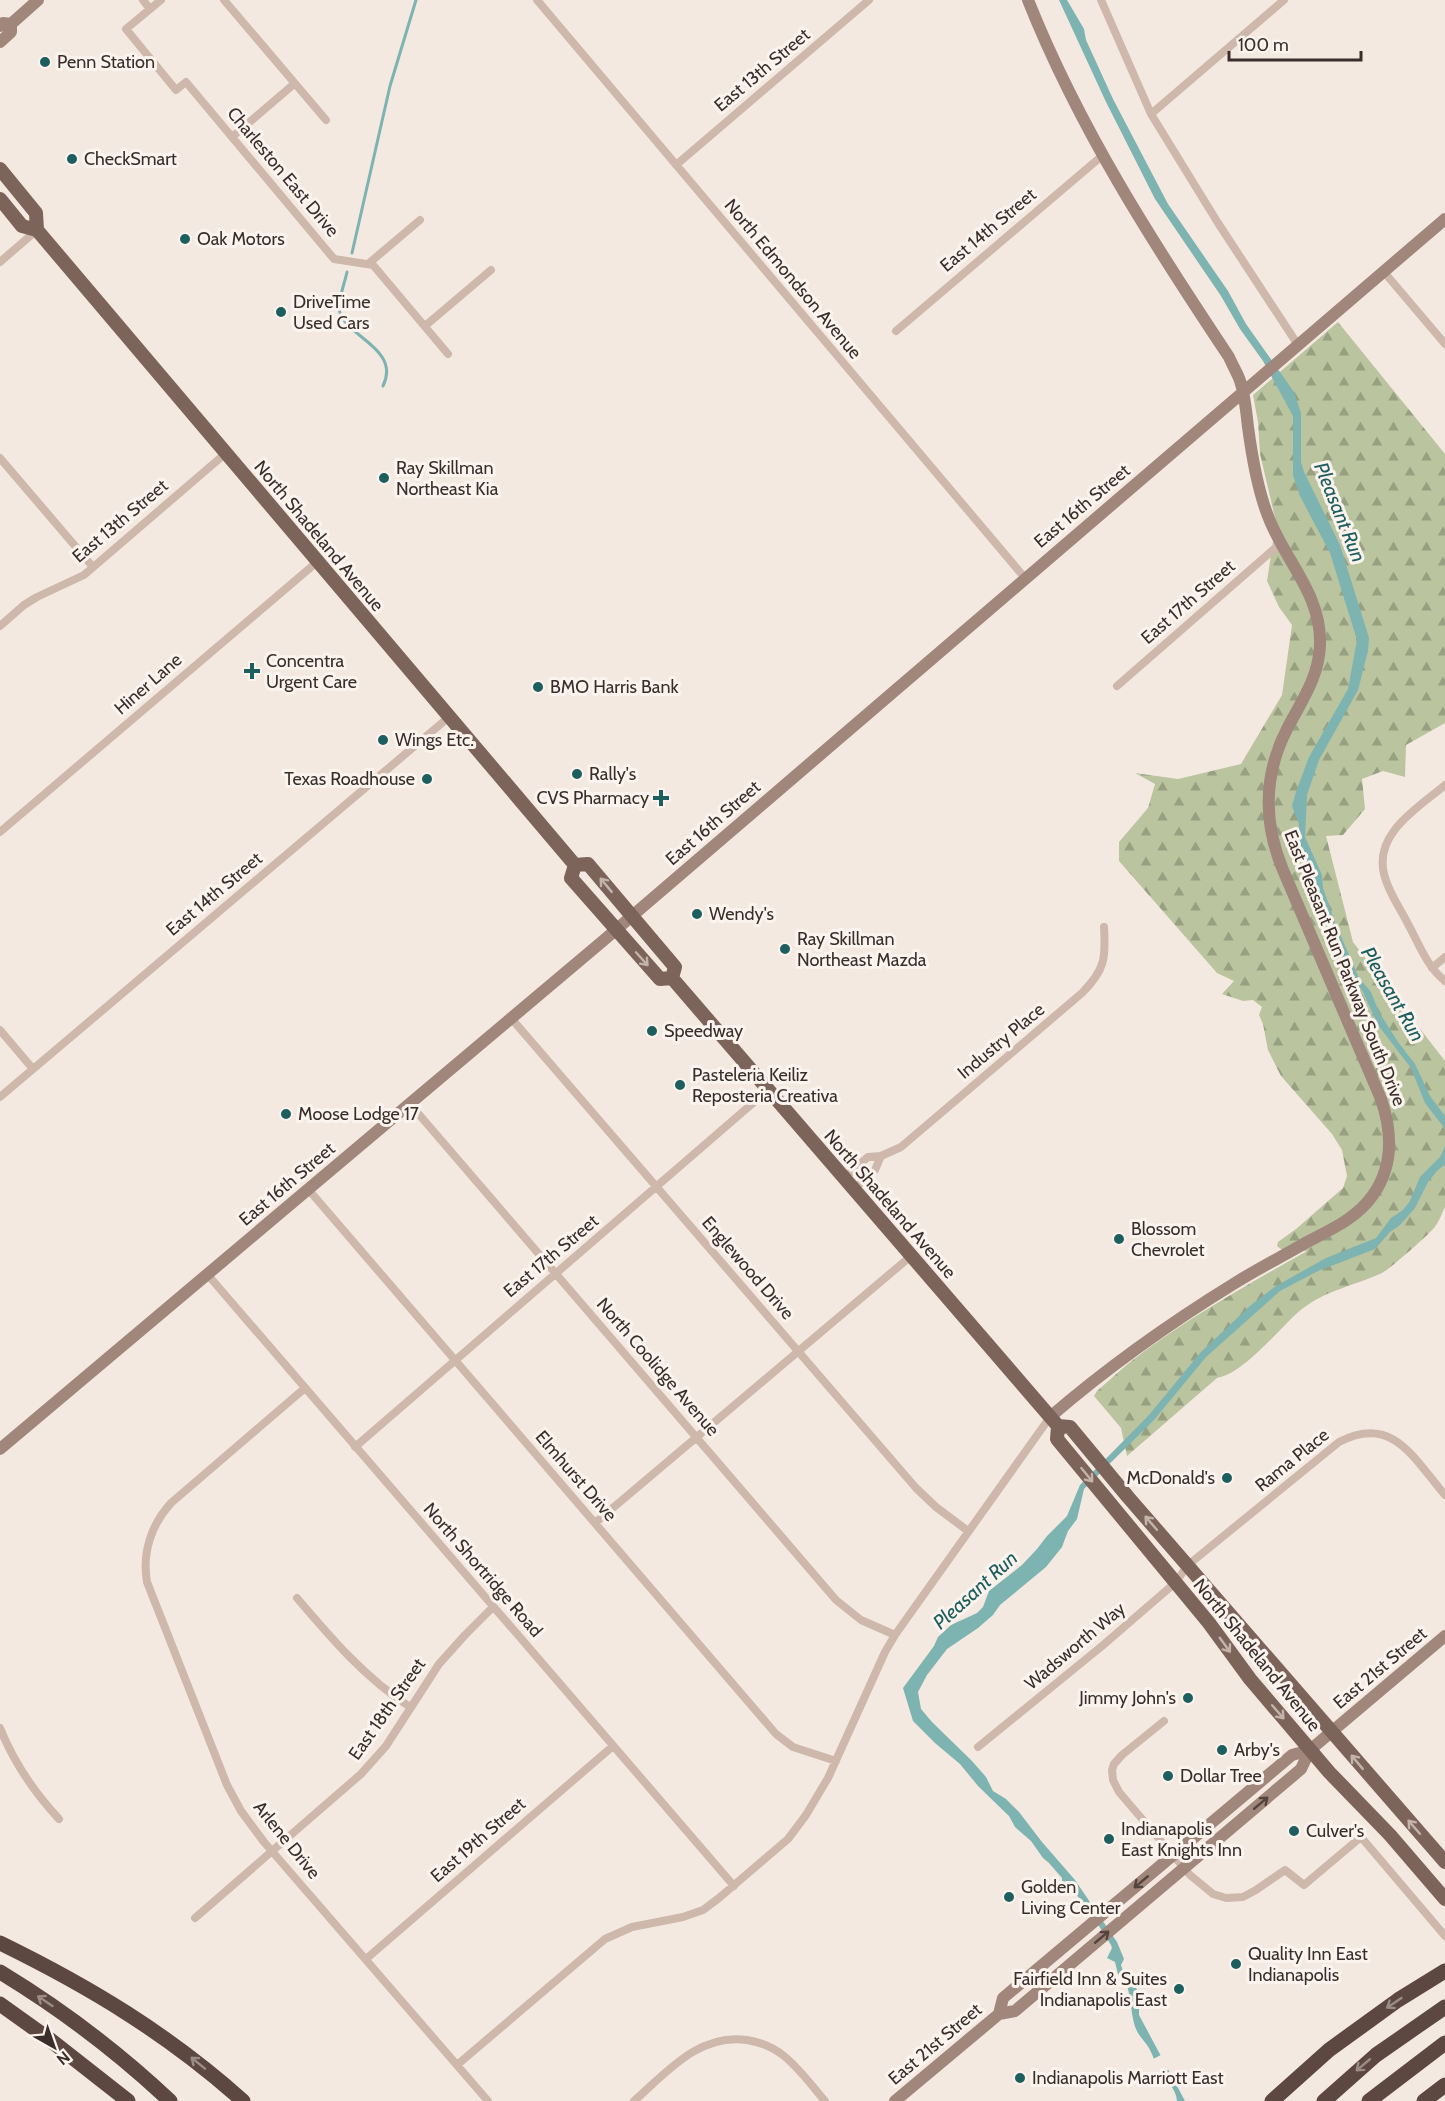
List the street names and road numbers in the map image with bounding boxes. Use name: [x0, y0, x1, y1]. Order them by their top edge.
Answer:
street label: East 13th Street: [710, 24, 814, 116]
street label: Charleston East Drive: [222, 103, 344, 241]
street label: East 14th Street: [936, 183, 1040, 277]
street label: North Edmondson Avenue: [720, 195, 866, 363]
street label: North Shadeland Avenue: [250, 456, 388, 616]
street label: East 16th Street: [1030, 460, 1134, 552]
street label: East 13th Street: [68, 475, 172, 567]
street label: East 17th Street: [1137, 555, 1239, 649]
street label: Hiner Lane: [110, 649, 186, 719]
street label: East 16th Street: [661, 776, 765, 870]
street label: East Pleasant Run Parkway South Drive: [1280, 827, 1410, 1109]
street label: East 14th Street: [162, 847, 266, 941]
street label: Industry Place: [953, 998, 1049, 1084]
street label: North Shadeland Avenue: [819, 1125, 961, 1283]
street label: East 16th Street: [235, 1138, 339, 1230]
street label: East 17th Street: [499, 1210, 603, 1302]
street label: Englewood Drive: [697, 1212, 799, 1324]
street label: North Coolidge Avenue: [592, 1293, 724, 1441]
street label: Rama Place: [1251, 1424, 1333, 1496]
street label: Elmhurst Drive: [531, 1426, 621, 1526]
street label: North Shortridge Road: [419, 1498, 547, 1642]
street label: North Shadeland Avenue: [1189, 1574, 1325, 1736]
street label: Wadsworth Way: [1020, 1598, 1130, 1694]
street label: East 21st Street: [1329, 1623, 1431, 1713]
street label: East 18th Street: [344, 1654, 430, 1764]
street label: East 19th Street: [426, 1793, 530, 1887]
street label: Arlene Drive: [249, 1797, 325, 1883]
street label: East 21st Street: [884, 1999, 986, 2089]

